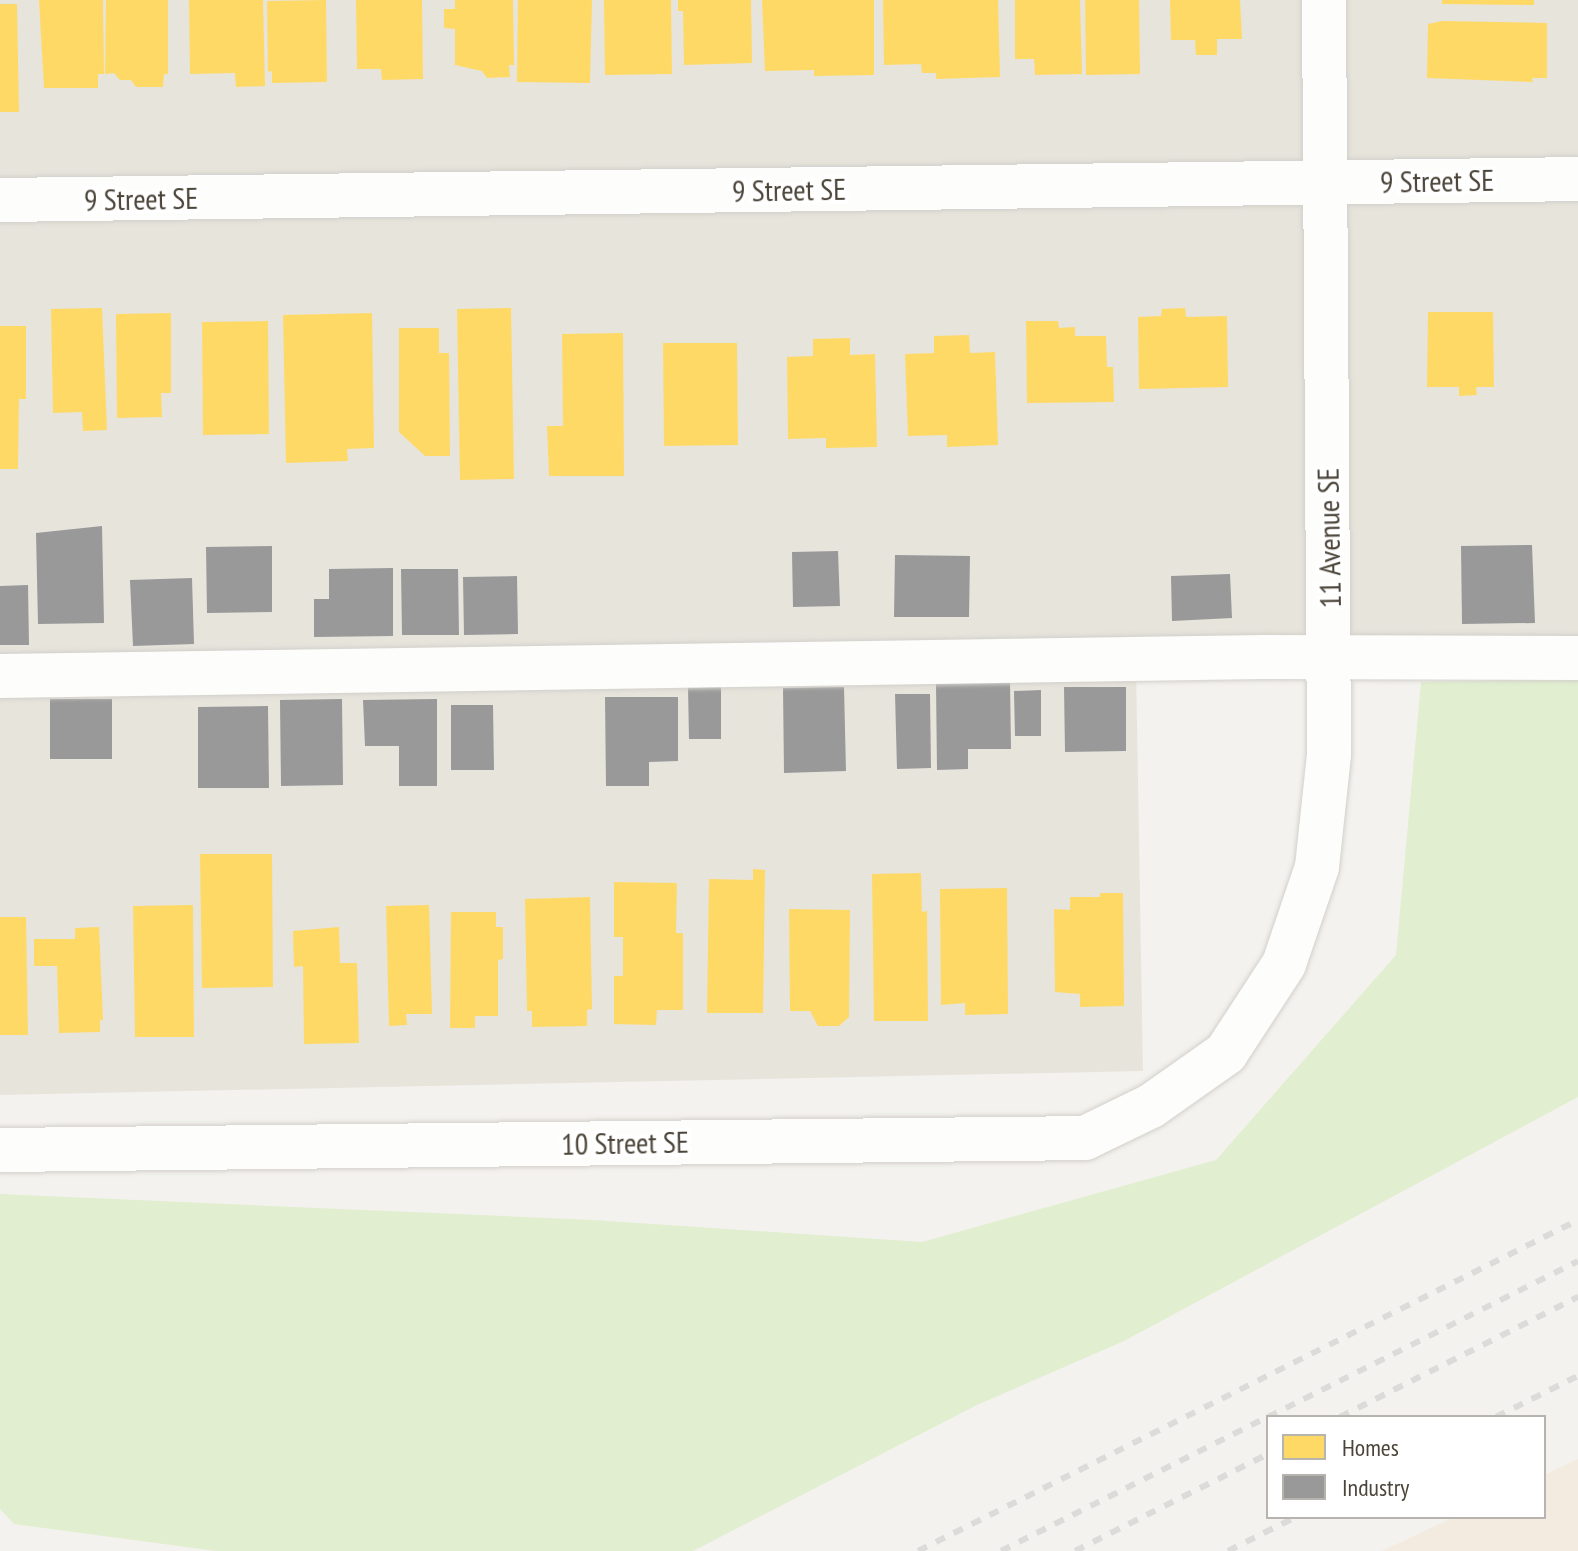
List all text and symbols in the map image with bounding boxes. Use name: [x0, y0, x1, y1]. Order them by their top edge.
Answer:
street label: 9 Street SE: [1380, 162, 1494, 200]
street label: 9 Street SE: [732, 171, 846, 209]
street label: 9 Street SE: [84, 180, 198, 218]
street label: 11 Avenue SE: [1310, 467, 1348, 609]
street label: 10 Street SE: [561, 1124, 689, 1162]
legend: [1266, 1415, 1546, 1519]
text: Homes: [1342, 1432, 1399, 1463]
text: Industry: [1342, 1472, 1409, 1503]

